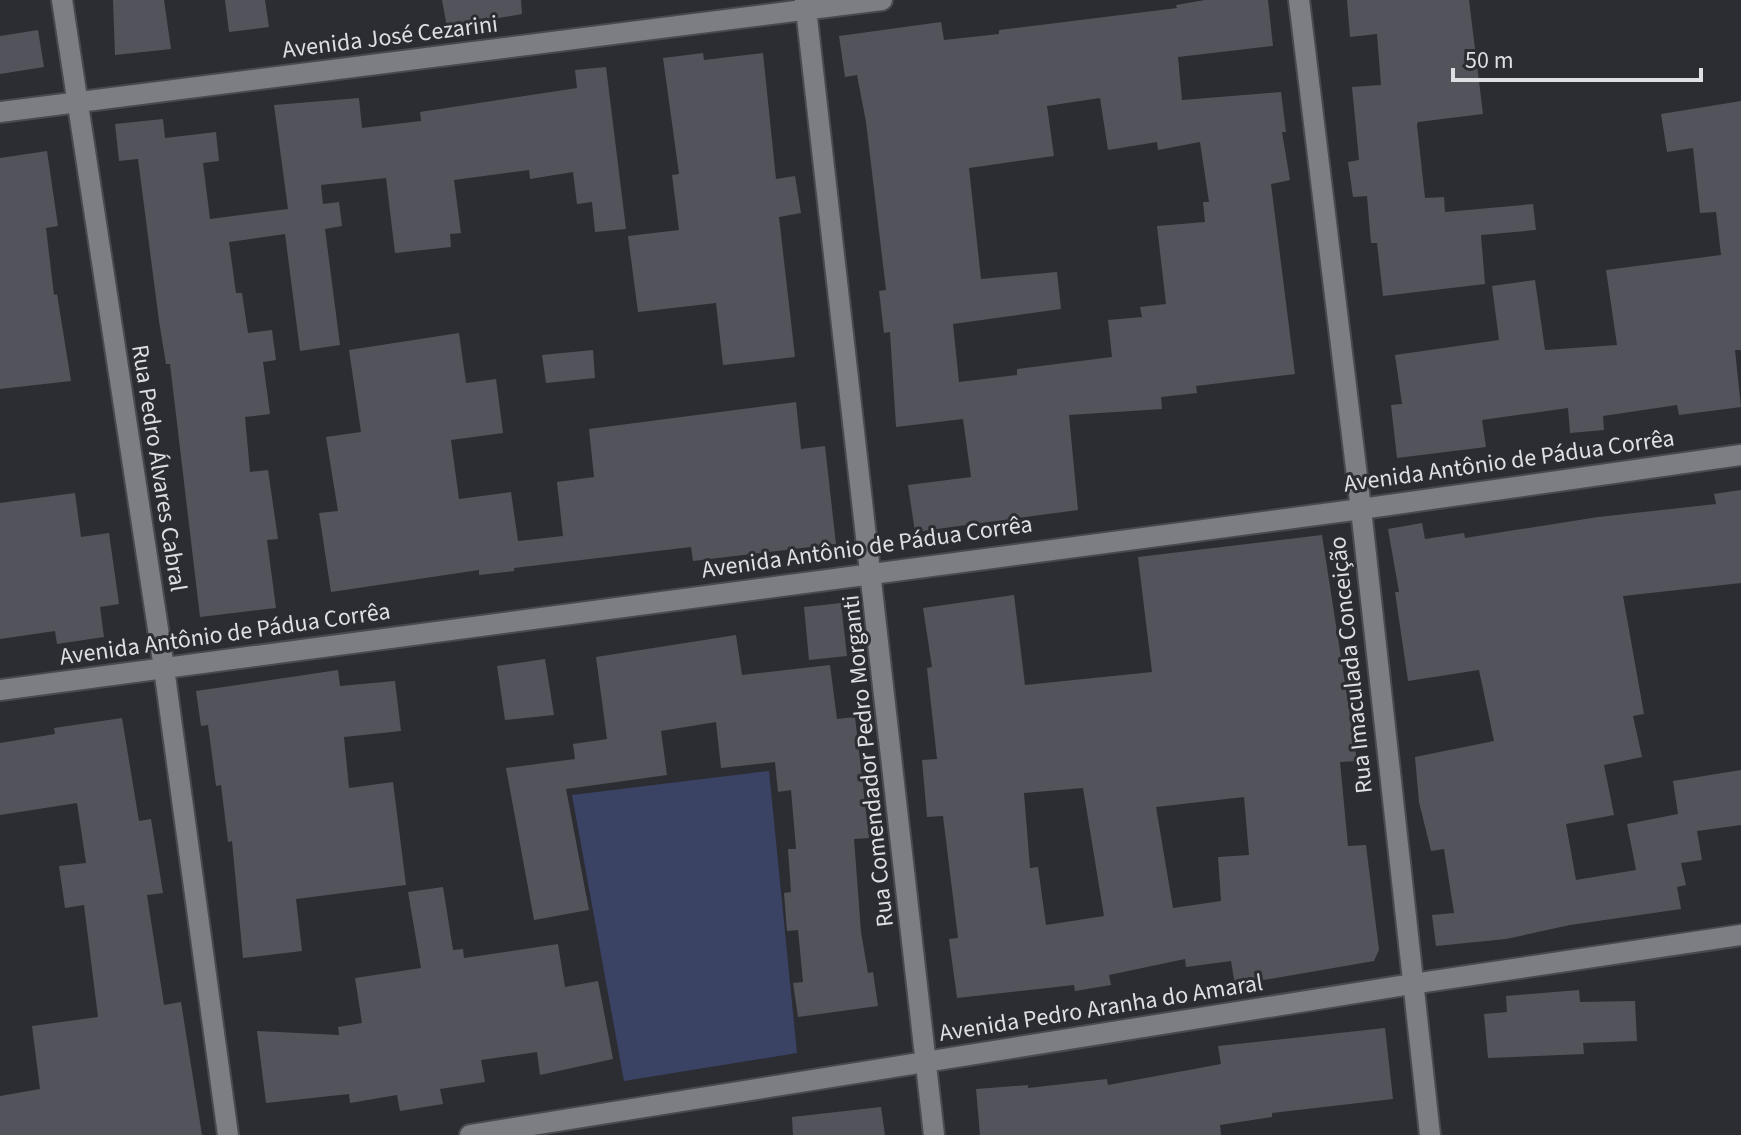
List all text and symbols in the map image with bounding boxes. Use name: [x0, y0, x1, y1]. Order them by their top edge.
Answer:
street label: Avenida José Cezarini: [280, 6, 500, 68]
scale bar: [1453, 32, 1701, 82]
text: 50 m: [1465, 43, 1514, 78]
street label: Rua Pedro Álvares Cabral: [122, 342, 196, 594]
street label: Avenida Antônio de Pádua Corrêa: [1341, 420, 1677, 502]
street label: Avenida Antônio de Pádua Corrêa: [699, 506, 1035, 588]
street label: Rua Imaculada Conceição: [1320, 535, 1382, 795]
street label: Avenida Antônio de Pádua Corrêa: [57, 593, 393, 675]
street label: Rua Comendador Pedro Morganti: [833, 593, 903, 929]
street label: Avenida Pedro Aranha do Amaral: [937, 965, 1265, 1051]

